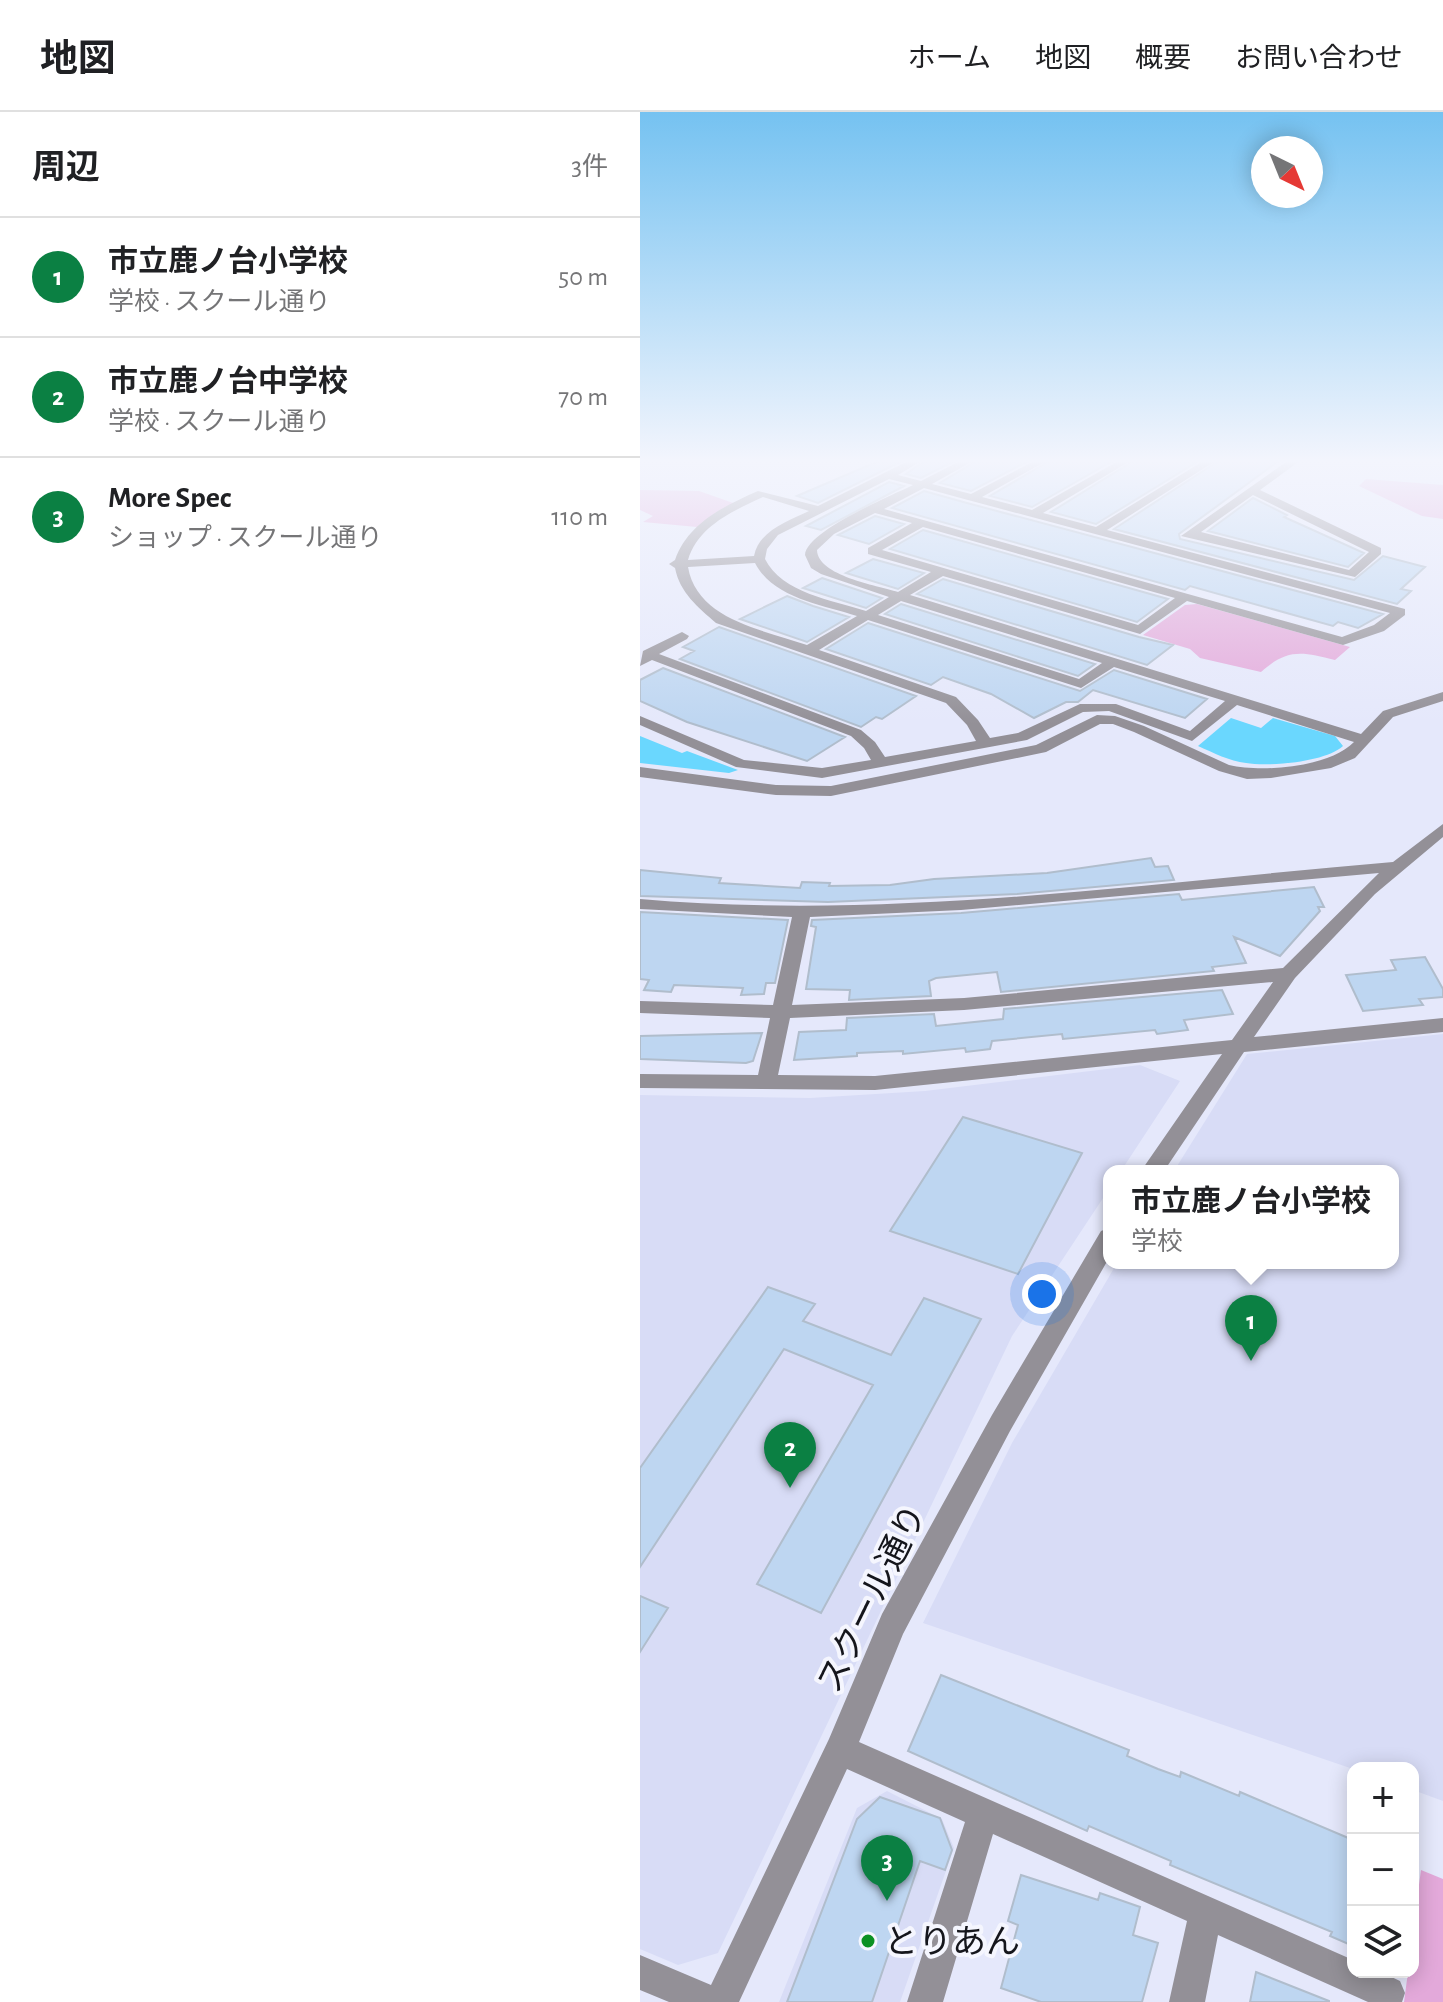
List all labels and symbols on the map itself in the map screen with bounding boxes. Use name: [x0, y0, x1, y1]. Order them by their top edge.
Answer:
north arrow: [1251, 136, 1323, 208]
your location: [1022, 1274, 1062, 1314]
pin: 1: [1225, 1295, 1277, 1361]
pin: 2: [764, 1422, 816, 1488]
street label: スクール通り: [812, 1499, 933, 1698]
pin: 3: [861, 1835, 913, 1901]
place label: とりあん: [884, 1925, 1020, 1960]
marker: とりあん: [859, 1932, 877, 1950]

